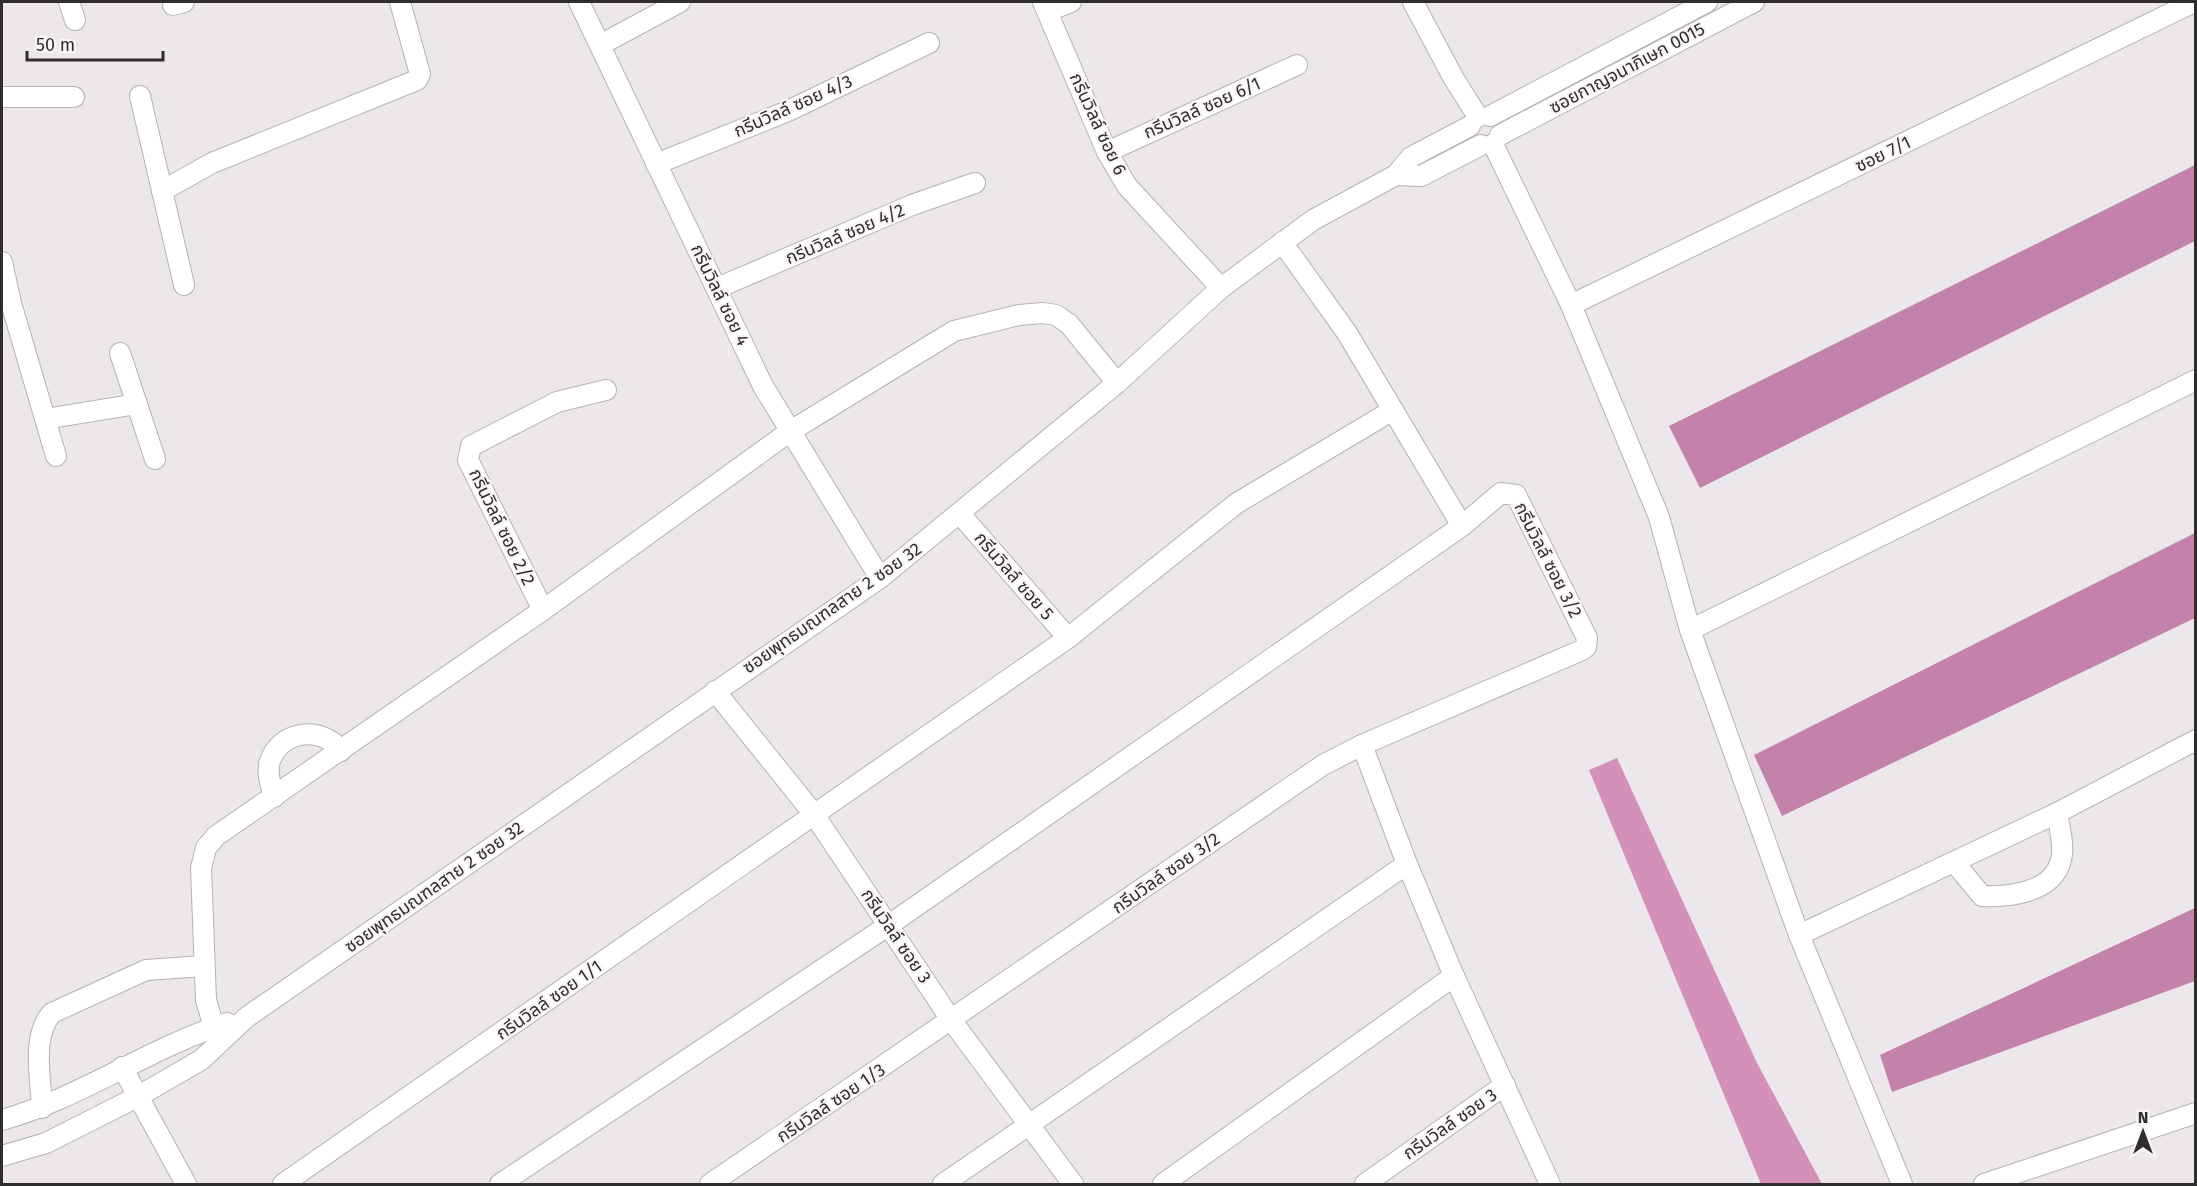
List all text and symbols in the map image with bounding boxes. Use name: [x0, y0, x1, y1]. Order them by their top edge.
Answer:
street label: ซอยกาญจนาภิเษก 0015: [1545, 18, 1709, 118]
scale bar: [27, 24, 164, 62]
text: 50 m: [36, 34, 75, 56]
street label: กรีนวิลล์ ซอย 6: [1065, 69, 1131, 179]
street label: กรีนวิลล์ ซอย 4/3: [730, 70, 856, 142]
street label: กรีนวิลล์ ซอย 6/1: [1140, 72, 1264, 144]
street label: ซอย 7/1: [1852, 131, 1914, 177]
street label: กรีนวิลล์ ซอย 4/2: [782, 199, 908, 269]
street label: กรีนวิลล์ ซอย 4: [686, 241, 754, 350]
street label: กรีนวิลล์ ซอย 2/2: [464, 465, 540, 589]
street label: กรีนวิลล์ ซอย 3/2: [1509, 499, 1587, 622]
street label: กรีนวิลล์ ซอย 5: [970, 527, 1058, 625]
street label: ซอยพุทธมณฑลสาย 2 ซอย 32: [738, 538, 926, 678]
street label: ซอยพุทธมณฑลสาย 2 ซอย 32: [340, 817, 528, 957]
street label: กรีนวิลล์ ซอย 3/2: [1108, 828, 1224, 918]
street label: กรีนวิลล์ ซอย 3: [856, 884, 936, 988]
street label: กรีนวิลล์ ซอย 1/1: [492, 955, 606, 1045]
street label: กรีนวิลล์ ซอย 1/3: [773, 1059, 889, 1147]
street label: กรีนวิลล์ ซอย 3: [1399, 1084, 1501, 1164]
north arrow: [2113, 1102, 2173, 1162]
text: N: [2138, 1108, 2148, 1127]

